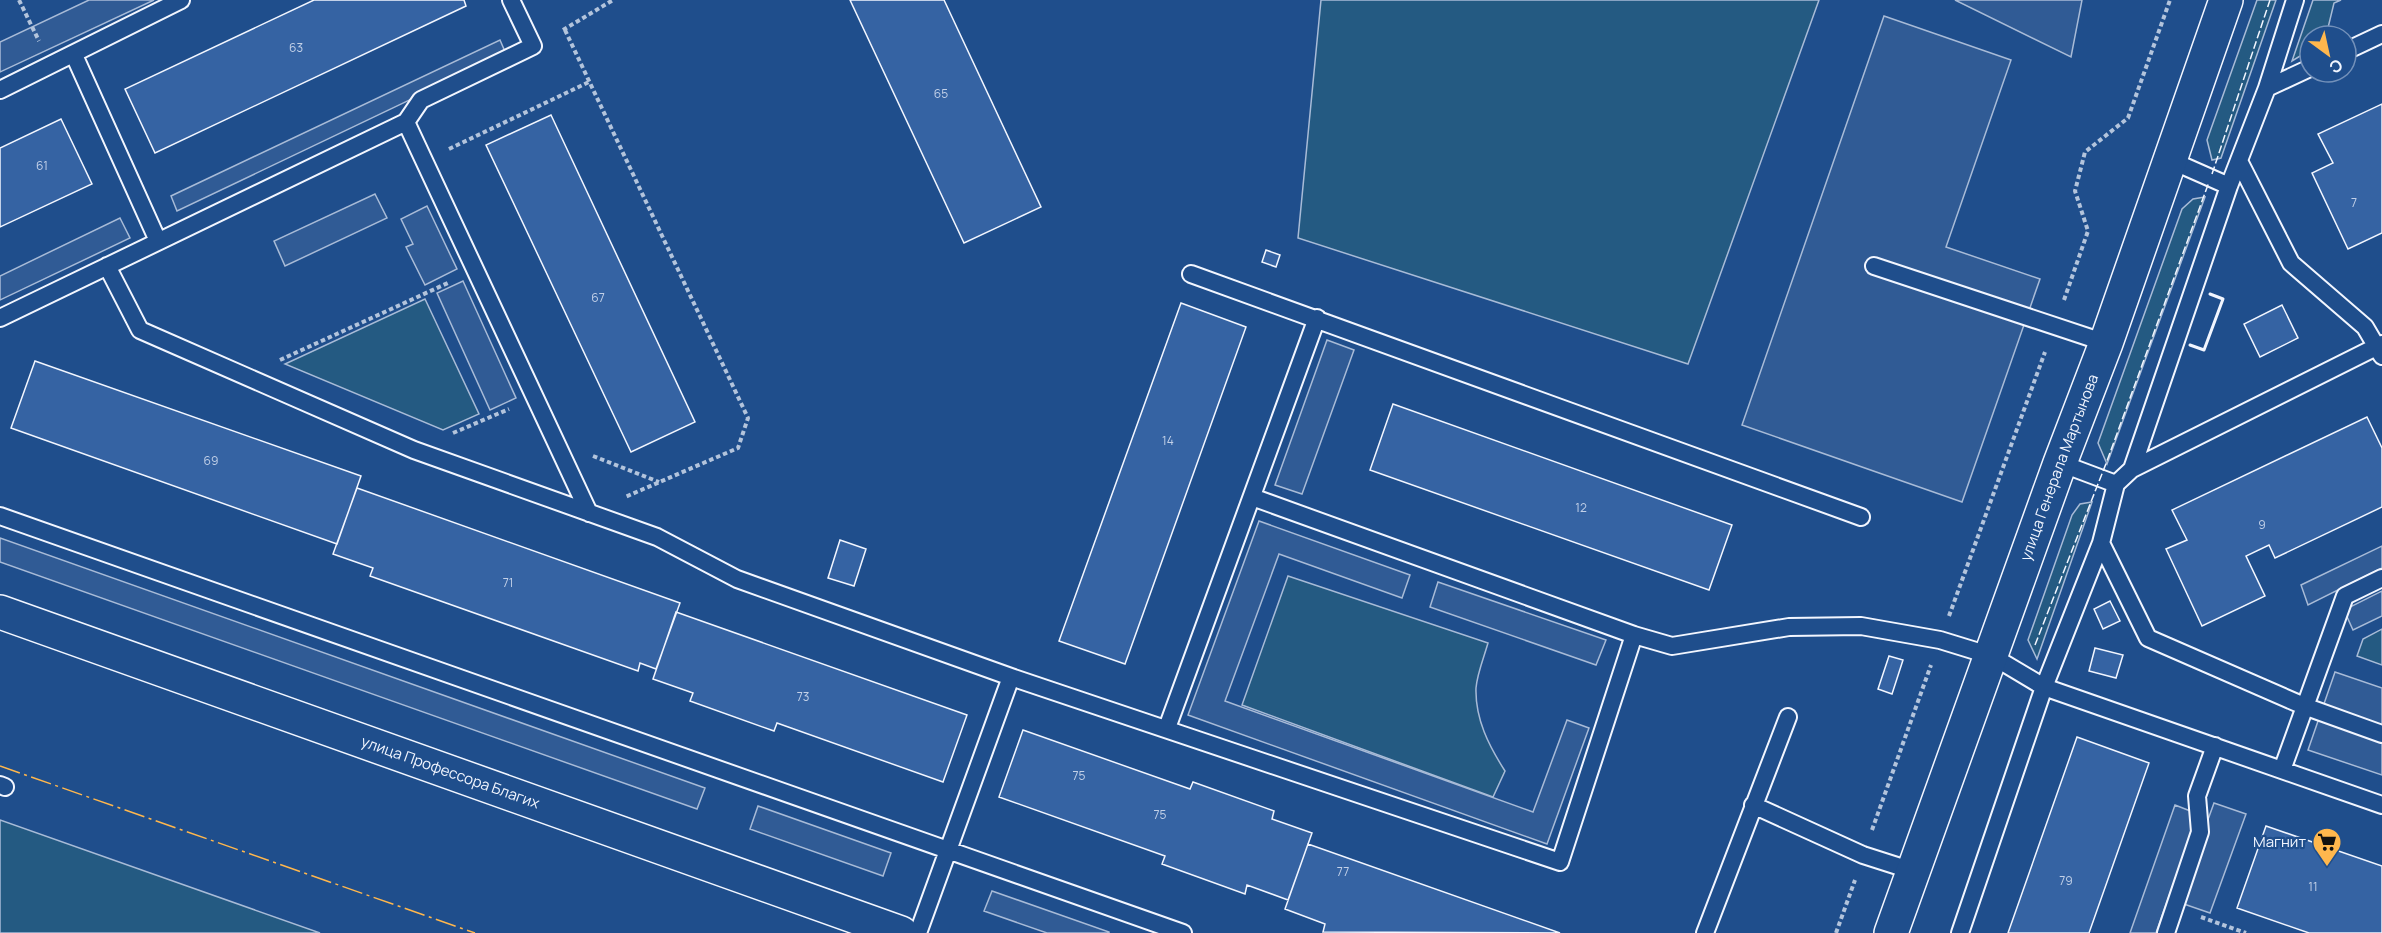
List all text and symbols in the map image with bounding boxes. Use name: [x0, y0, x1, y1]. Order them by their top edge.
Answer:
north arrow: [2298, 24, 2358, 84]
house number: 63: [289, 39, 303, 56]
text: С: [2325, 54, 2347, 79]
house number: 65: [934, 85, 948, 102]
house number: 61: [36, 157, 48, 174]
house number: 7: [2351, 194, 2357, 211]
house number: 67: [591, 289, 605, 306]
street label: улица Генерала Мартынова: [2015, 371, 2103, 564]
house number: 14: [1162, 432, 1174, 449]
house number: 69: [204, 452, 218, 469]
house number: 12: [1575, 499, 1587, 516]
house number: 9: [2258, 516, 2266, 533]
house number: 71: [503, 574, 513, 591]
house number: 73: [797, 688, 809, 705]
street label: улица Профессора Благих: [358, 731, 543, 813]
house number: 75: [1073, 767, 1086, 784]
house number: 75: [1154, 806, 1167, 823]
supermarket icon: Магнит: [2311, 826, 2343, 868]
place label: Магнит: [2253, 831, 2306, 852]
house number: 77: [1337, 863, 1349, 880]
house number: 79: [2059, 872, 2073, 889]
house number: 11: [2308, 878, 2318, 895]

